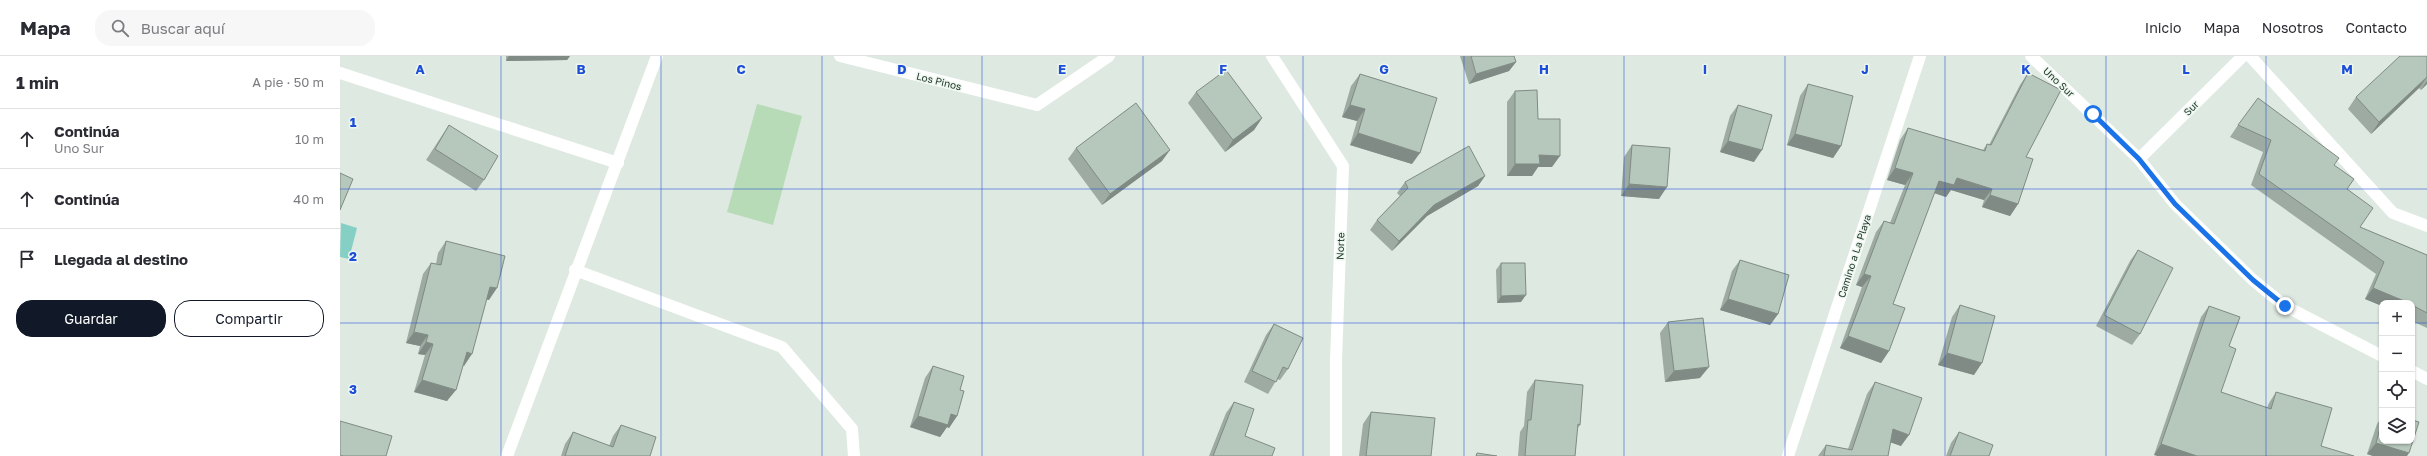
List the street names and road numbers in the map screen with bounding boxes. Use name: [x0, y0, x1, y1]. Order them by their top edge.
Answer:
street label: Uno Sur: [2041, 65, 2077, 100]
street label: Los Pinos: [915, 70, 963, 92]
street label: Sur: [2181, 98, 2201, 118]
street label: Camino a La Playa: [1835, 213, 1873, 299]
street label: Norte: [1334, 232, 1346, 260]

